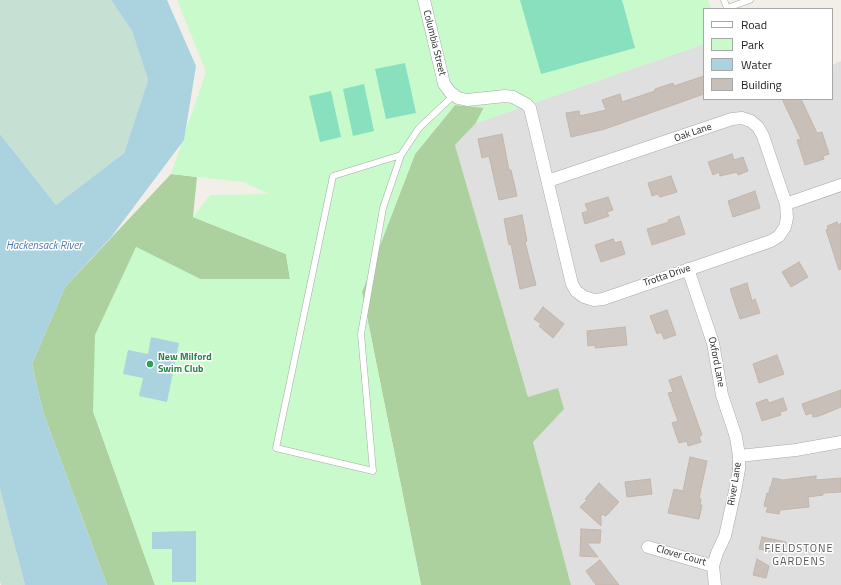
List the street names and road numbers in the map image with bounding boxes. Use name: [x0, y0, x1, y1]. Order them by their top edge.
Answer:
street label: Columbia Street: [420, 9, 448, 77]
street label: Oak Lane: [673, 121, 713, 145]
street label: Trotta Drive: [642, 262, 692, 290]
street label: Oxford Lane: [705, 336, 727, 388]
street label: River Lane: [726, 461, 744, 507]
street label: Clover Court: [655, 543, 707, 569]

